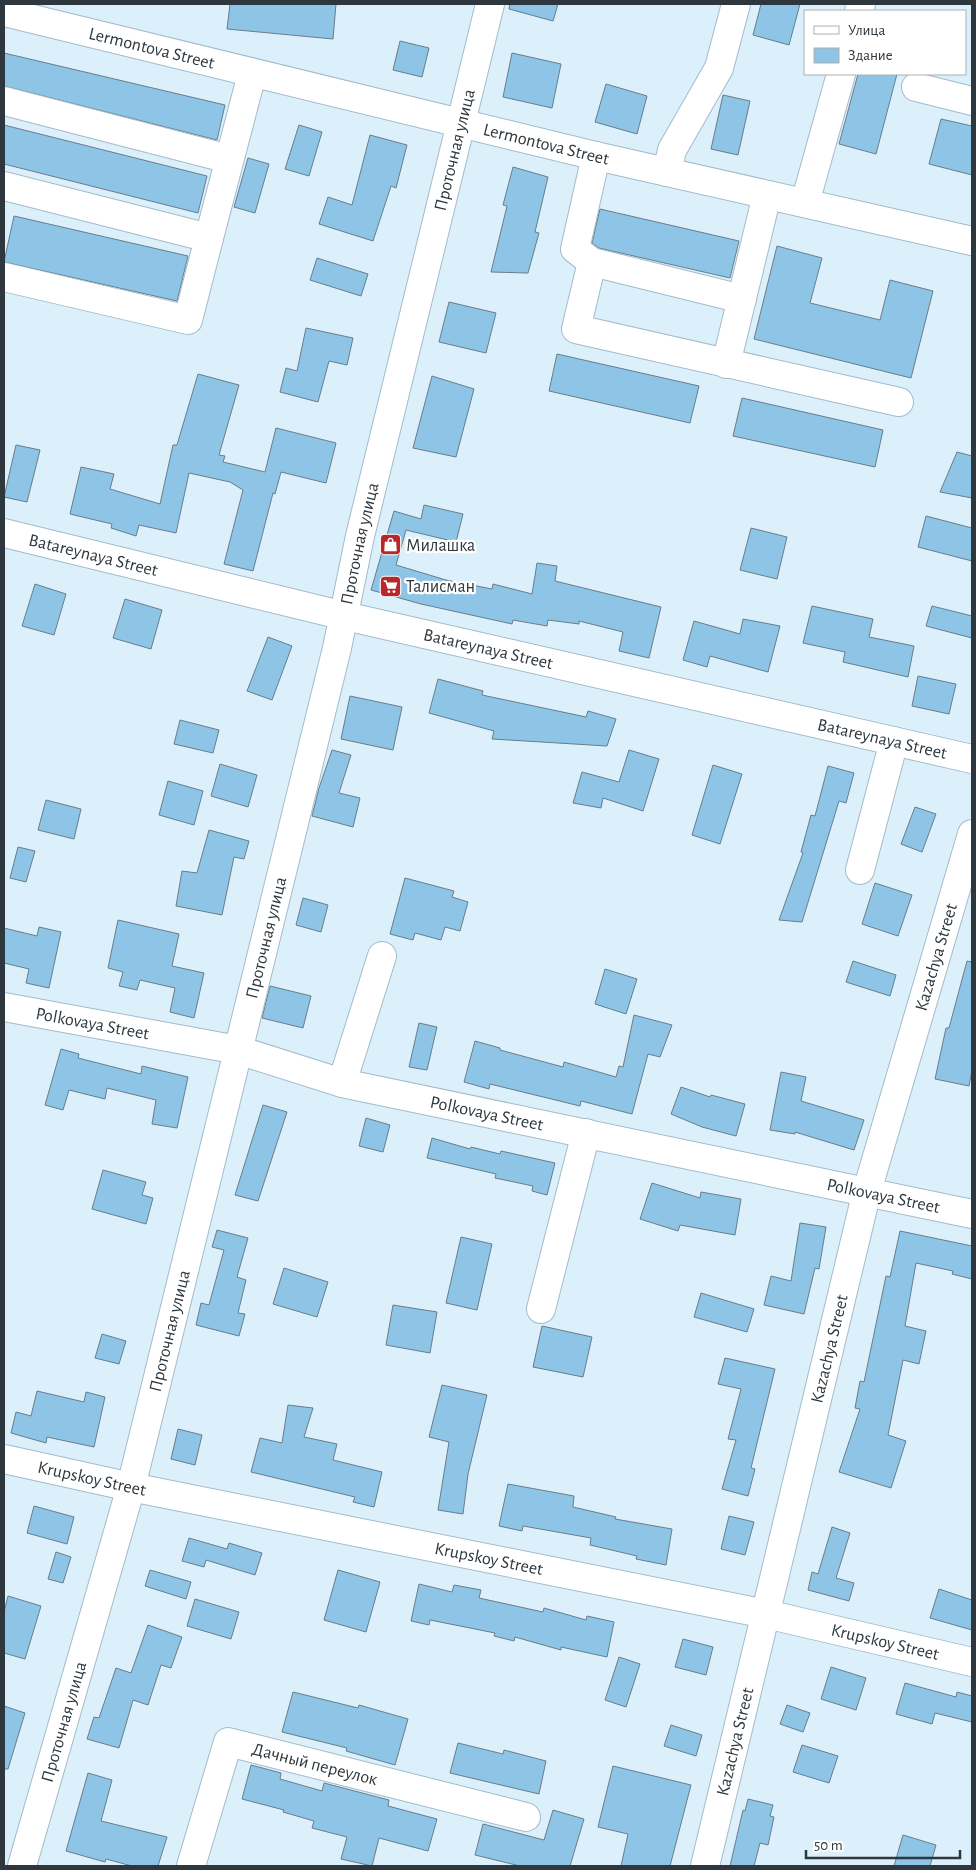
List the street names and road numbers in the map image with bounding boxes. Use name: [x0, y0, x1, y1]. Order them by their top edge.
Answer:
street label: Lermontova Street: [87, 25, 216, 73]
street label: Проточная улица: [432, 87, 479, 213]
street label: Lermontova Street: [481, 121, 611, 169]
street label: Проточная улица: [338, 481, 383, 607]
street label: Batareynaya Street: [27, 531, 160, 580]
street label: Batareynaya Street: [422, 626, 555, 673]
street label: Batareynaya Street: [816, 716, 949, 763]
street label: Проточная улица: [243, 875, 290, 1001]
street label: Kazachya Street: [912, 901, 961, 1013]
street label: Polkovaya Street: [34, 1005, 151, 1044]
street label: Polkovaya Street: [429, 1094, 545, 1135]
street label: Polkovaya Street: [825, 1176, 942, 1217]
street label: Проточная улица: [147, 1268, 194, 1394]
street label: Kazachya Street: [808, 1293, 852, 1405]
street label: Krupskoy Street: [36, 1459, 148, 1500]
street label: Krupskoy Street: [433, 1540, 545, 1579]
street label: Krupskoy Street: [829, 1621, 941, 1664]
street label: Проточная улица: [39, 1660, 90, 1785]
street label: Kazachya Street: [714, 1686, 758, 1798]
street label: Дачный переулок: [250, 1740, 380, 1789]

